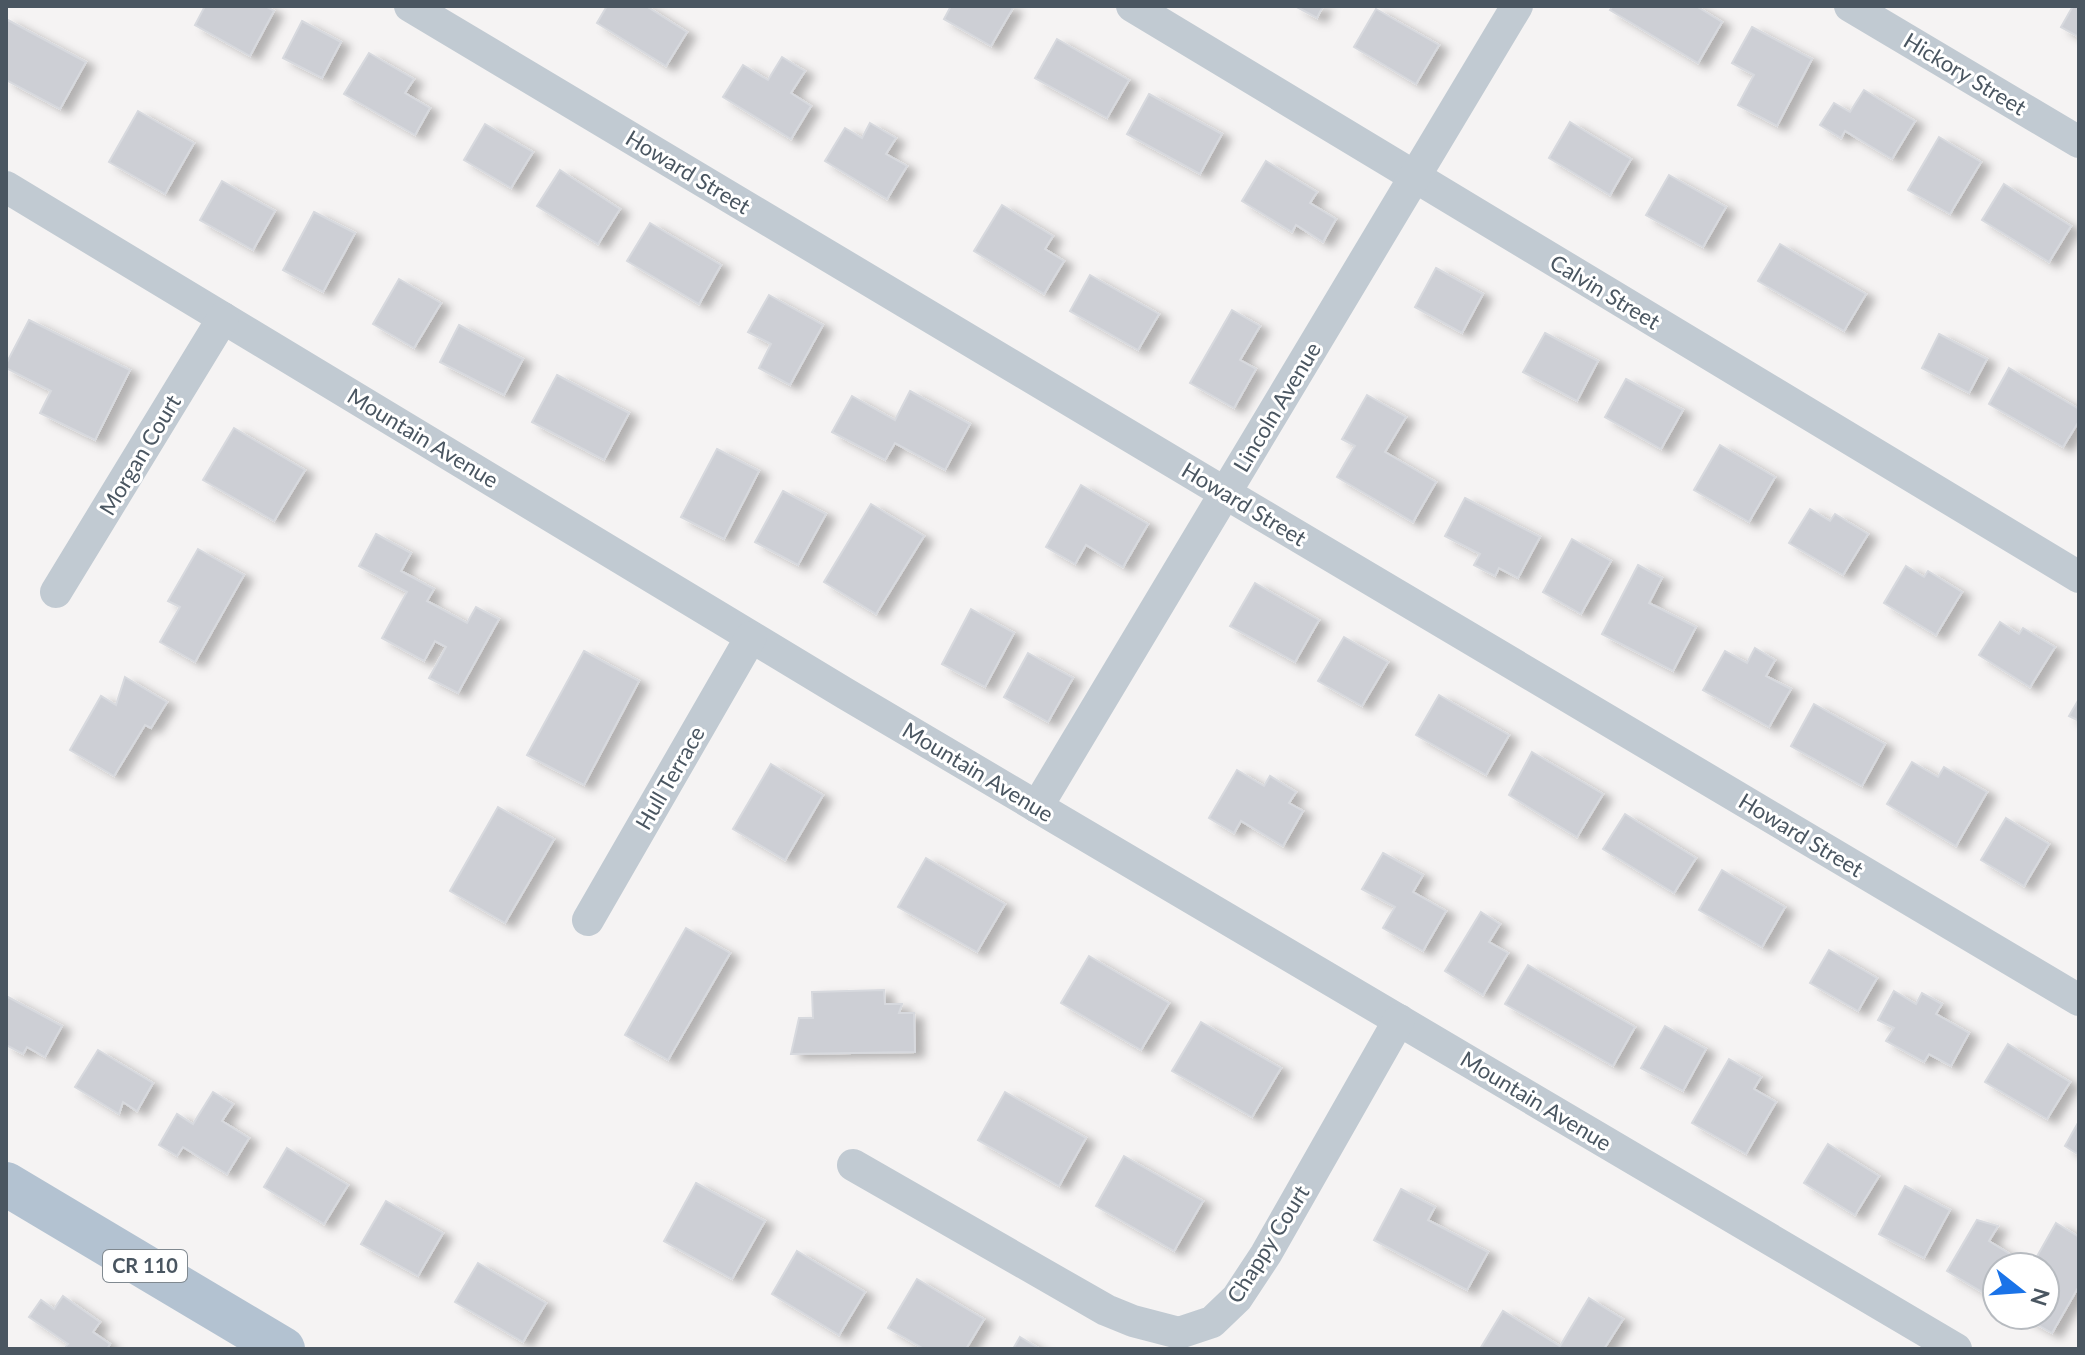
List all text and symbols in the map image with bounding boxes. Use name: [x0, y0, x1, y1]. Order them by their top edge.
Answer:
street label: Hickory Street: [1899, 27, 2031, 121]
street label: Howard Street: [621, 124, 755, 219]
street label: Calvin Street: [1545, 248, 1665, 335]
street label: Lincoln Avenue: [1227, 337, 1326, 477]
street label: Mountain Avenue: [343, 382, 504, 493]
street label: Morgan Court: [93, 390, 186, 520]
street label: Howard Street: [1177, 456, 1311, 551]
street label: Mountain Avenue: [898, 716, 1059, 827]
street label: Hull Terrace: [629, 721, 710, 834]
street label: Howard Street: [1734, 787, 1868, 882]
street label: Mountain Avenue: [1456, 1045, 1617, 1156]
street label: Chappy Court: [1221, 1180, 1315, 1308]
road number: CR 110: [103, 1250, 187, 1282]
north arrow: [1981, 1251, 2061, 1331]
text: N: [2025, 1285, 2056, 1309]

